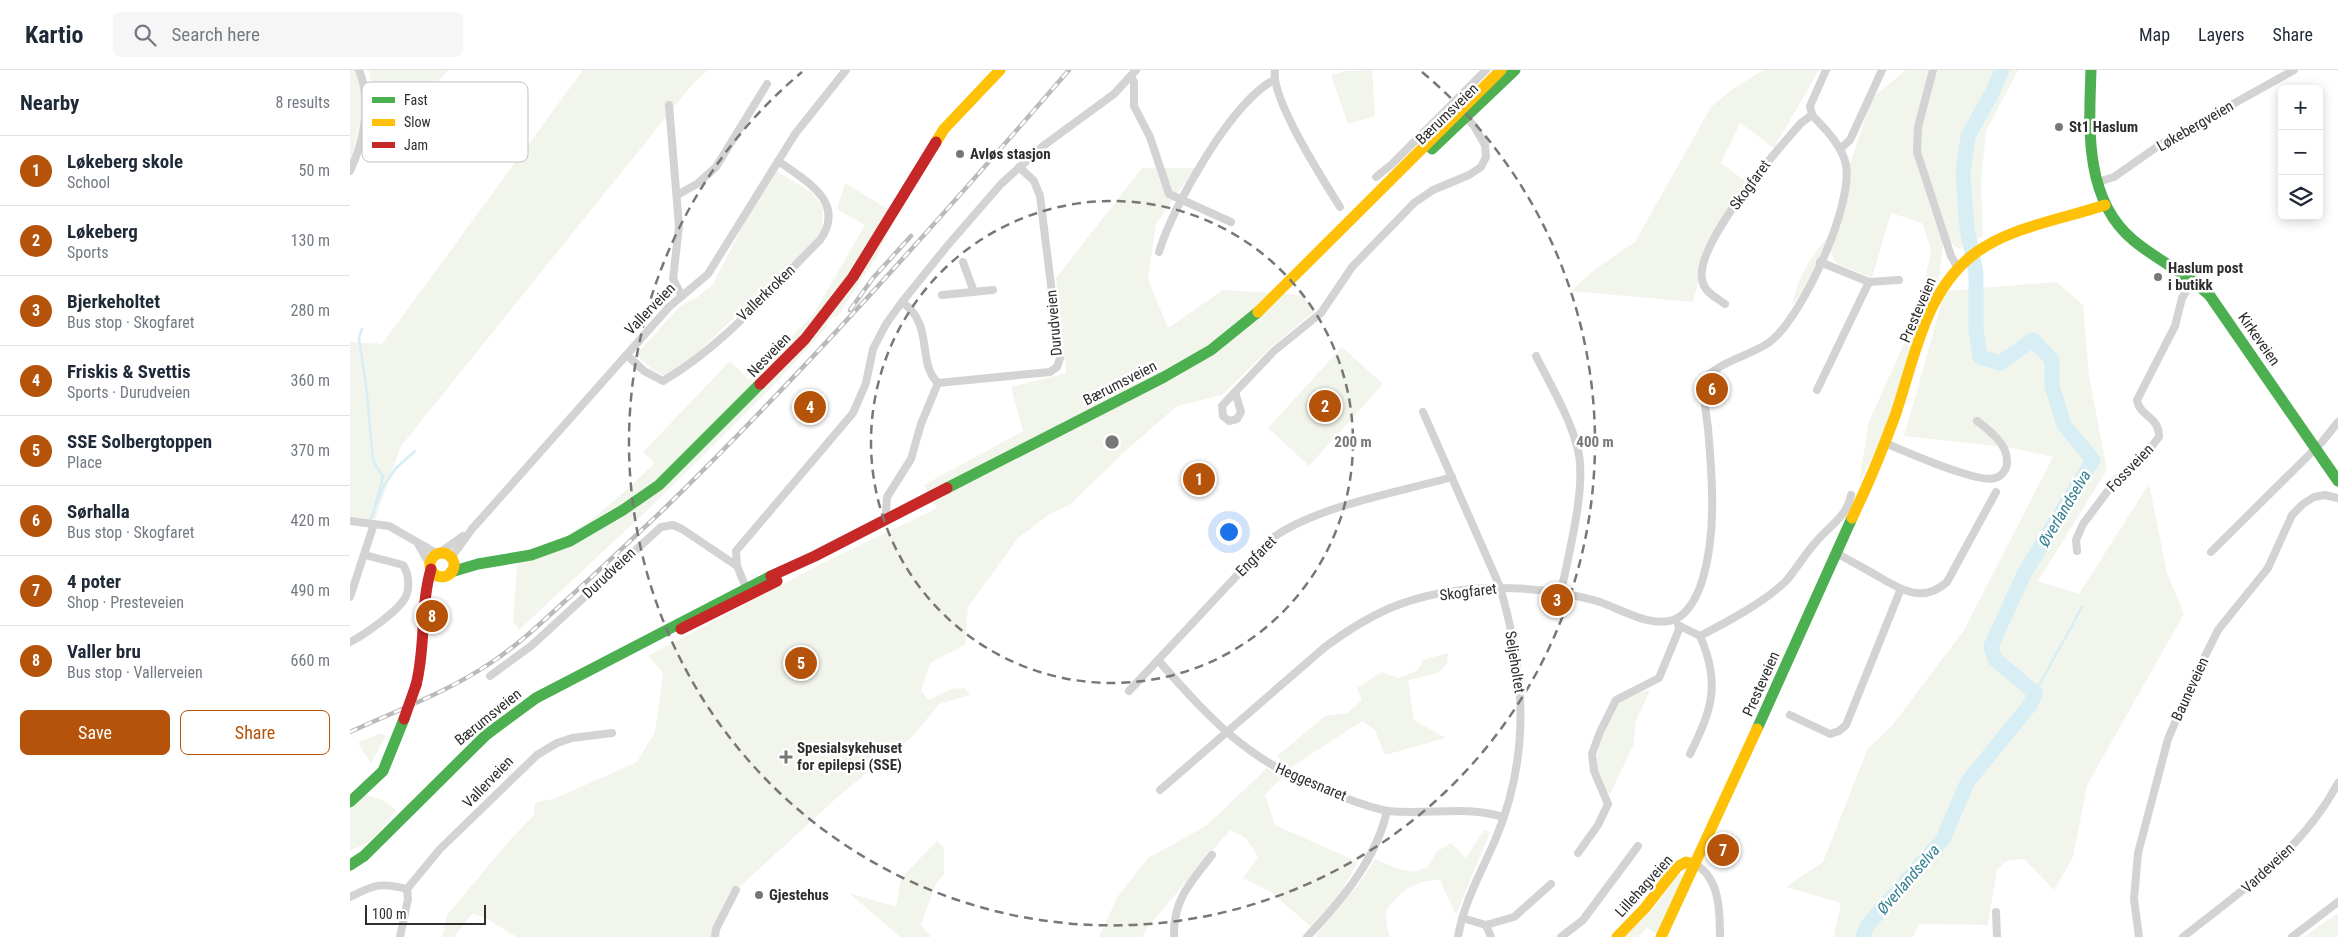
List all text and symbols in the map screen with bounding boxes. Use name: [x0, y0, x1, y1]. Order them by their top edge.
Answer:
search box: [113, 12, 463, 57]
text: Kartio: [25, 21, 83, 49]
icon: search: [131, 21, 159, 49]
text: Search here: [171, 23, 260, 46]
text: Map: [2139, 24, 2170, 45]
text: Layers: [2198, 24, 2245, 45]
text: Share: [2273, 24, 2313, 45]
street label: Bærumsveien: [1412, 80, 1482, 148]
legend: [362, 82, 528, 162]
map controls: [2278, 85, 2323, 220]
button: +: [2278, 85, 2323, 130]
text: Nearby: [20, 91, 79, 115]
text: Fast: [404, 92, 428, 108]
text: 8 results: [275, 93, 330, 112]
street label: Løkebergveien: [2153, 97, 2237, 155]
text: Slow: [404, 114, 431, 130]
place label: St1 Haslum: [2069, 118, 2138, 136]
marker: St1 Haslum: [2053, 121, 2065, 133]
button: −: [2278, 130, 2323, 175]
text: Jam: [404, 137, 428, 153]
place label: Avløs stasjon: [970, 145, 1051, 163]
marker: Avløs stasjon: [954, 148, 966, 160]
text: Løkeberg skole: [67, 150, 183, 173]
street label: Skogfaret: [1726, 157, 1774, 213]
text: 1: [32, 161, 40, 180]
text: 50 m: [298, 161, 330, 180]
text: School: [67, 173, 110, 192]
button: layers: [2278, 175, 2323, 220]
text: Løkeberg: [67, 220, 138, 243]
text: 2: [32, 231, 40, 250]
text: 130 m: [291, 231, 330, 250]
text: Sports: [67, 243, 109, 262]
place label: Haslum post i butikk: [2168, 259, 2244, 294]
street label: Vallerkroken: [733, 261, 799, 325]
marker: Haslum post i butikk: [2152, 271, 2164, 283]
street label: Presteveien: [1896, 275, 1940, 345]
street label: Vallerveien: [621, 279, 679, 339]
street label: Durudveien: [1042, 289, 1066, 357]
text: Bjerkeholtet: [67, 290, 160, 313]
text: 3: [32, 301, 40, 320]
text: 280 m: [291, 301, 330, 320]
street label: Kirkeveien: [2234, 309, 2284, 369]
text: Bus stop · Skogfaret: [67, 313, 195, 332]
street label: Nesveien: [744, 329, 794, 381]
street label: Bærumsveien: [1080, 357, 1160, 409]
text: Friskis & Svettis: [67, 360, 191, 383]
pin: 6: [1696, 370, 1728, 408]
text: 4: [32, 371, 40, 390]
text: 360 m: [291, 371, 330, 390]
text: Sports · Durudveien: [67, 383, 190, 402]
pin: 2: [1309, 387, 1341, 425]
pin: 4: [794, 388, 826, 426]
text: SSE Solbergtoppen: [67, 430, 212, 453]
centre of rings: [1103, 433, 1121, 451]
text: 200 m: [1334, 433, 1372, 451]
text: 400 m: [1576, 433, 1614, 451]
street label: Fossveien: [2103, 440, 2157, 496]
text: 5: [32, 441, 40, 460]
text: 370 m: [291, 441, 330, 460]
text: Place: [67, 453, 102, 472]
pin: 1: [1183, 460, 1215, 498]
water label: Øverlandselva: [2034, 467, 2095, 550]
text: Sørhalla: [67, 500, 130, 523]
text: 6: [32, 511, 40, 530]
text: 420 m: [291, 511, 330, 530]
your location: [1216, 519, 1242, 545]
text: Bus stop · Skogfaret: [67, 523, 195, 542]
street label: Engfaret: [1232, 532, 1280, 580]
street label: Durudveien: [579, 544, 639, 602]
text: 4 poter: [67, 570, 121, 593]
street label: Skogfaret: [1438, 580, 1498, 604]
text: 7: [32, 581, 40, 600]
text: 490 m: [291, 581, 330, 600]
pin: 3: [1541, 581, 1573, 619]
text: Shop · Presteveien: [67, 593, 184, 612]
pin: 8: [416, 597, 448, 635]
street label: Seljeholtet: [1501, 630, 1529, 694]
text: Valler bru: [67, 640, 141, 663]
pin: 5: [785, 644, 817, 682]
street label: Presteveien: [1739, 649, 1783, 719]
text: 8: [32, 651, 40, 670]
text: 660 m: [291, 651, 330, 670]
street label: Bauneveien: [2167, 654, 2213, 724]
text: Bus stop · Vallerveien: [67, 663, 203, 682]
street label: Bærumsveien: [451, 685, 525, 749]
button: Save: [20, 710, 170, 755]
button: Share: [180, 710, 330, 755]
place label: Spesialsykehuset for epilepsi (SSE): [797, 739, 903, 774]
marker: Spesialsykehuset for epilepsi (SSE): [779, 750, 793, 764]
street label: Vallerveien: [459, 752, 517, 812]
street label: Heggesnaret: [1273, 759, 1349, 805]
pin: 7: [1707, 831, 1739, 869]
street label: Vardeveien: [2238, 839, 2298, 897]
water label: Øverlandselva: [1873, 841, 1944, 918]
street label: Lillehagveien: [1611, 851, 1677, 921]
place label: Gjestehus: [769, 886, 829, 904]
marker: Gjestehus: [753, 889, 765, 901]
scale bar: [365, 902, 486, 925]
text: 100 m: [372, 906, 407, 922]

